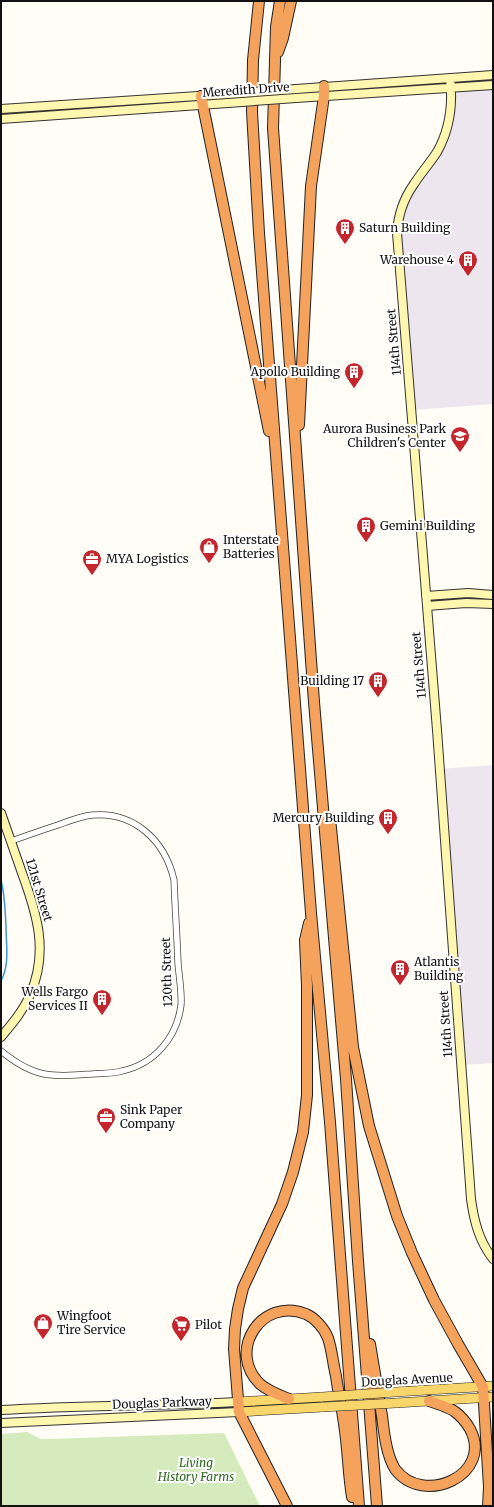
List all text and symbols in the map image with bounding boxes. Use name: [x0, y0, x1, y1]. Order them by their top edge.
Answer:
street label: Meredith Drive: [202, 79, 290, 100]
building icon: Saturn Building: [334, 217, 356, 245]
place label: Saturn Building: [359, 220, 451, 235]
building icon: Warehouse 4: [457, 249, 479, 277]
place label: Warehouse 4: [379, 252, 455, 267]
street label: 114th Street: [383, 308, 404, 376]
building icon: Apollo Building: [343, 361, 365, 389]
place label: Apollo Building: [250, 364, 341, 379]
place label: Aurora Business Park Children's Center: [322, 421, 447, 450]
school or university icon: Aurora Business Park Children's Center: [449, 425, 471, 453]
building icon: Gemini Building: [355, 515, 377, 543]
place label: Gemini Building: [380, 518, 476, 533]
place label: Interstate Batteries: [223, 532, 279, 561]
shop icon: Interstate Batteries: [198, 536, 220, 564]
office icon: MYA Logistics: [81, 548, 103, 576]
place label: MYA Logistics: [106, 551, 189, 566]
street label: 114th Street: [408, 631, 429, 699]
building icon: Building 17: [367, 670, 389, 698]
place label: Building 17: [300, 673, 364, 688]
building icon: Mercury Building: [377, 807, 399, 835]
place label: Mercury Building: [273, 810, 375, 825]
street label: 121st Street: [23, 857, 56, 923]
street label: 120th Street: [158, 937, 175, 1007]
place label: Atlantis Building: [413, 954, 464, 983]
building icon: Atlantis Building: [389, 958, 411, 986]
place label: Wells Fargo Services II: [21, 984, 88, 1013]
building icon: Wells Fargo Services II: [91, 988, 113, 1016]
street label: 114th Street: [436, 990, 455, 1058]
place label: Sink Paper Company: [120, 1102, 183, 1131]
office icon: Sink Paper Company: [95, 1106, 117, 1134]
place label: Wingfoot Tire Service: [56, 1308, 126, 1337]
shop icon: Wingfoot Tire Service: [32, 1312, 54, 1340]
supermarket icon: Pilot: [170, 1314, 192, 1342]
place label: Pilot: [195, 1317, 222, 1332]
street label: Douglas Avenue: [361, 1370, 453, 1389]
street label: Douglas Parkway: [112, 1393, 212, 1412]
park label: Living History Farms: [157, 1455, 234, 1484]

